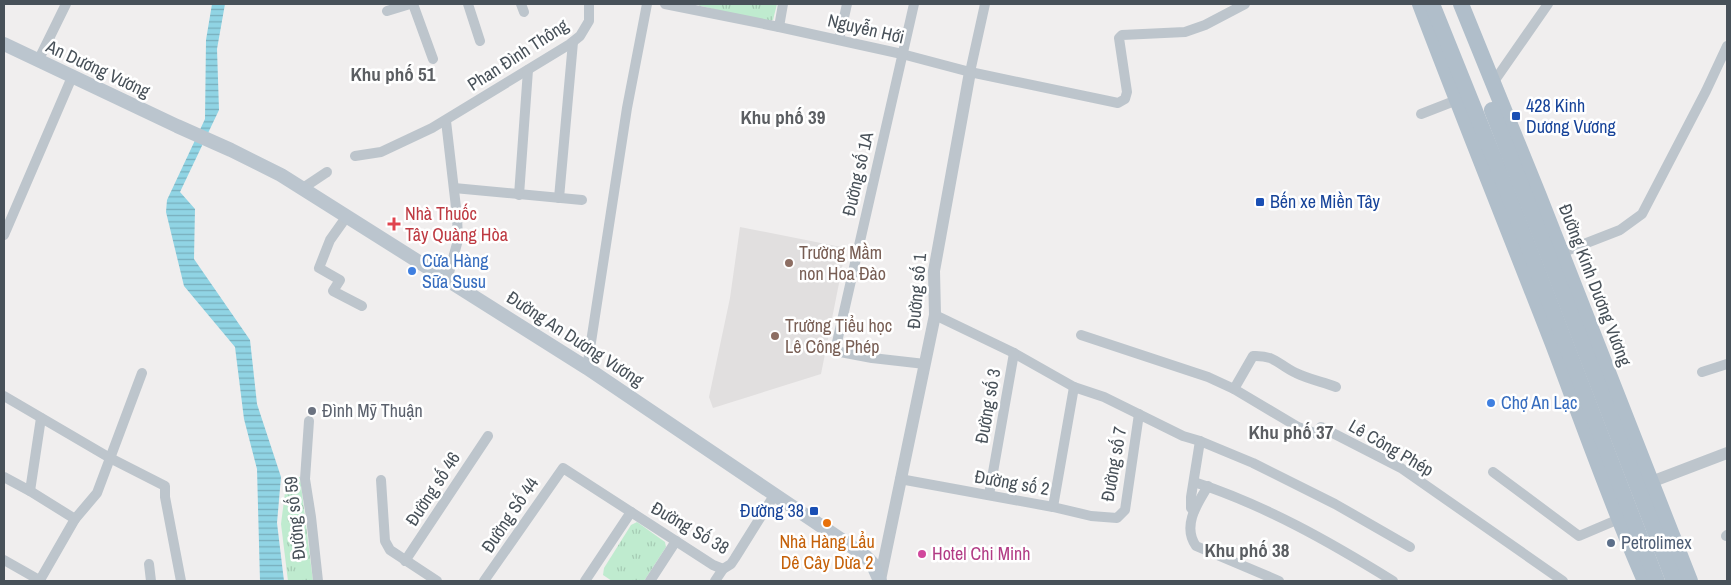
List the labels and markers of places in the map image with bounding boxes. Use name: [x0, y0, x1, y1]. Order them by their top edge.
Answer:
place label: 428 Kinh Dương Vương: [1526, 93, 1617, 139]
marker: 428 Kinh Dương Vương: [1510, 110, 1522, 122]
place label: Bến xe Miền Tây: [1270, 189, 1381, 214]
marker: Bến xe Miền Tây: [1254, 196, 1266, 208]
place label: Nhà Thuốc Tây Quàng Hòa: [405, 201, 508, 247]
marker: Nhà Thuốc Tây Quàng Hòa: [387, 217, 401, 231]
place label: Trường Mầm non Hoa Đào: [799, 240, 886, 286]
place label: Cửa Hàng Sữa Susu: [422, 248, 489, 294]
marker: Trường Mầm non Hoa Đào: [783, 257, 795, 269]
marker: Cửa Hàng Sữa Susu: [406, 265, 418, 277]
place label: Trường Tiểu học Lê Công Phép: [785, 313, 892, 359]
marker: Trường Tiểu học Lê Công Phép: [769, 330, 781, 342]
place label: Chợ An Lạc: [1501, 390, 1577, 415]
marker: Chợ An Lạc: [1485, 397, 1497, 409]
place label: Đình Mỹ Thuận: [322, 398, 423, 423]
marker: Đình Mỹ Thuận: [306, 405, 318, 417]
place label: Đường 38: [740, 498, 804, 523]
marker: Đường 38: [808, 505, 820, 517]
marker: Nhà Hàng Lẩu Dê Cây Dừa 2: [821, 517, 833, 529]
place label: Nhà Hàng Lẩu Dê Cây Dừa 2: [779, 529, 875, 575]
place label: Petrolimex: [1621, 530, 1692, 555]
marker: Petrolimex: [1605, 537, 1617, 549]
place label: Hotel Chi Minh: [932, 541, 1030, 566]
marker: Hotel Chi Minh: [916, 548, 928, 560]

